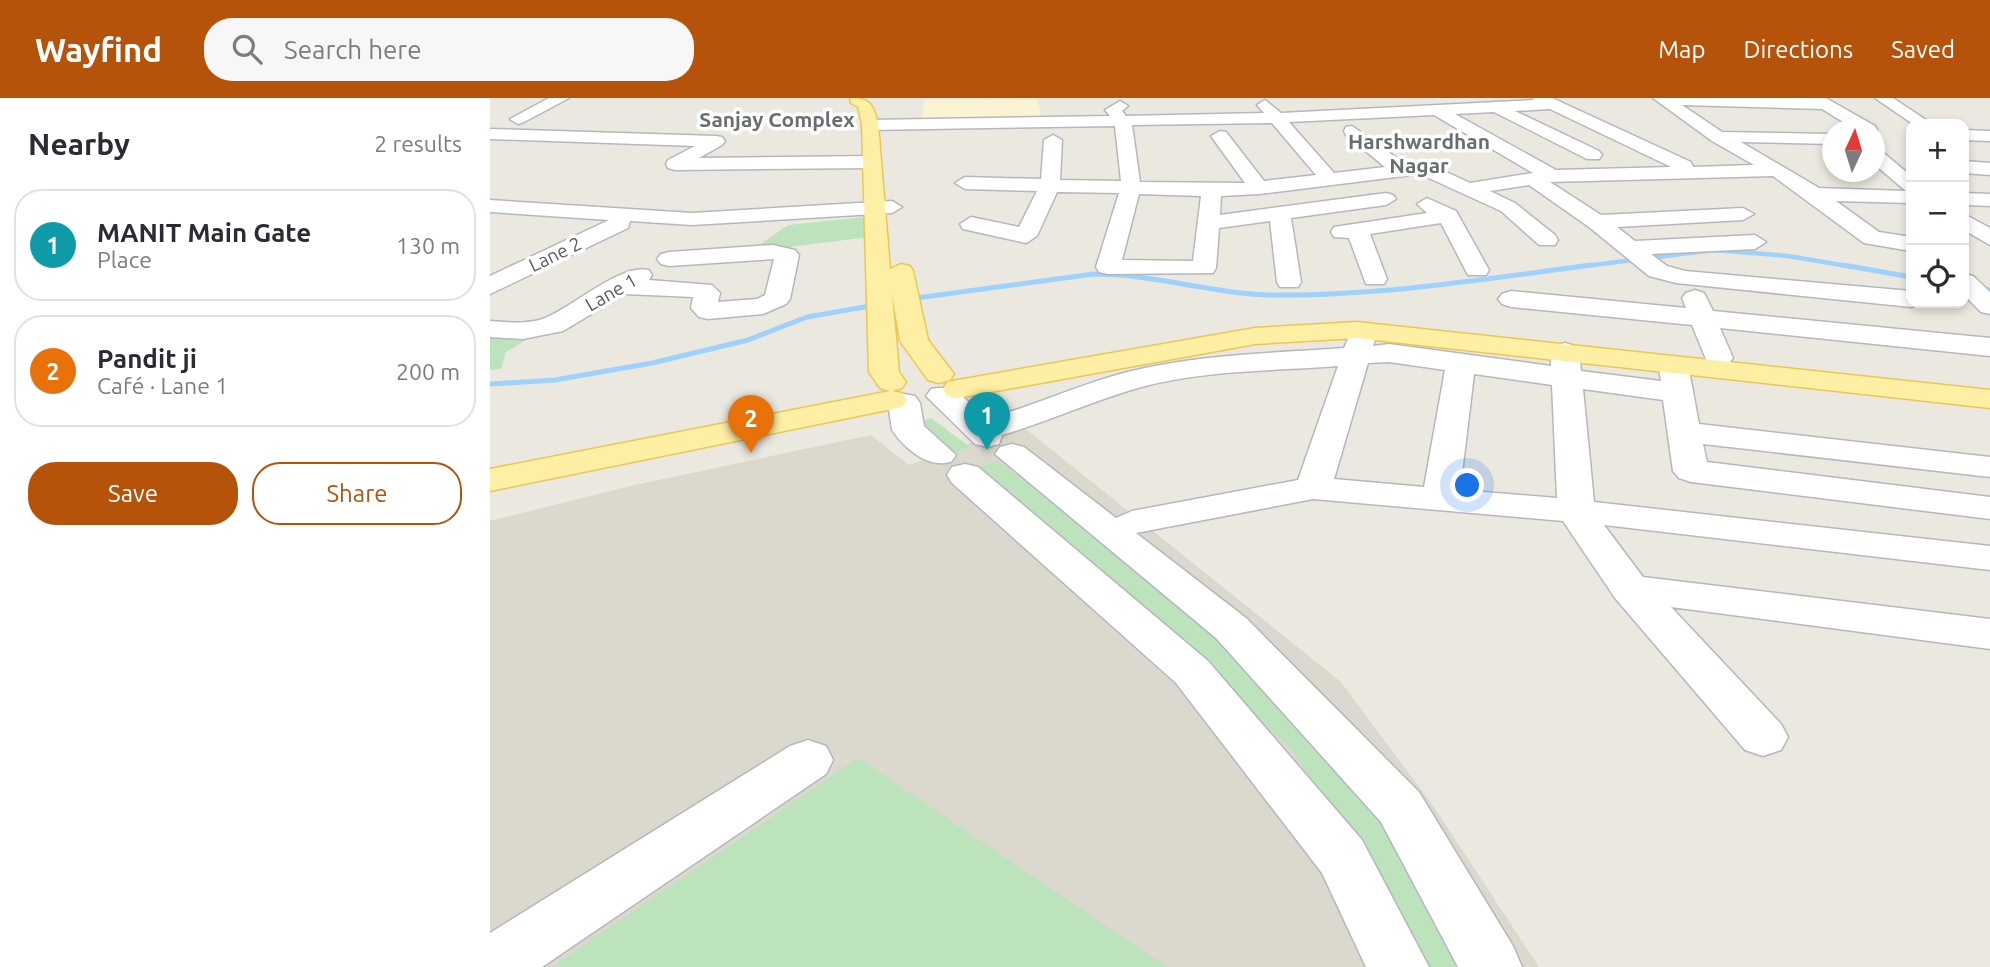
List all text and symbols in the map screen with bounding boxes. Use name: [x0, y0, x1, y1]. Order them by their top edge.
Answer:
search box: [204, 18, 694, 81]
icon: search: [228, 30, 266, 68]
text: Wayfind: [35, 31, 162, 68]
text: Search here: [284, 35, 422, 64]
text: Map: [1658, 36, 1705, 63]
text: Directions: [1743, 36, 1853, 63]
text: Saved: [1891, 36, 1955, 63]
district label: Sanjay Complex: [699, 107, 855, 131]
north arrow: [1822, 119, 1885, 182]
map controls: [1906, 119, 1969, 308]
button: +: [1906, 119, 1969, 182]
text: Nearby: [28, 127, 130, 161]
district label: Harshwardhan Nagar: [1348, 129, 1490, 177]
text: 2 results: [374, 131, 462, 156]
button: −: [1906, 182, 1969, 245]
text: MANIT Main Gate: [97, 218, 311, 247]
street label: Lane 2: [525, 232, 585, 276]
text: 1: [47, 233, 59, 258]
text: 130 m: [396, 233, 460, 258]
button: locate: [1906, 245, 1969, 308]
text: Place: [97, 247, 152, 272]
street label: Lane 1: [581, 269, 641, 315]
text: Pandit ji: [97, 344, 197, 373]
text: 2: [47, 359, 59, 384]
text: 200 m: [396, 359, 460, 384]
text: Café · Lane 1: [97, 373, 228, 398]
pin: 1: [964, 392, 1010, 450]
pin: 2: [728, 395, 774, 453]
button: Save: [28, 462, 238, 525]
button: Share: [252, 462, 462, 525]
your location: [1450, 468, 1484, 502]

